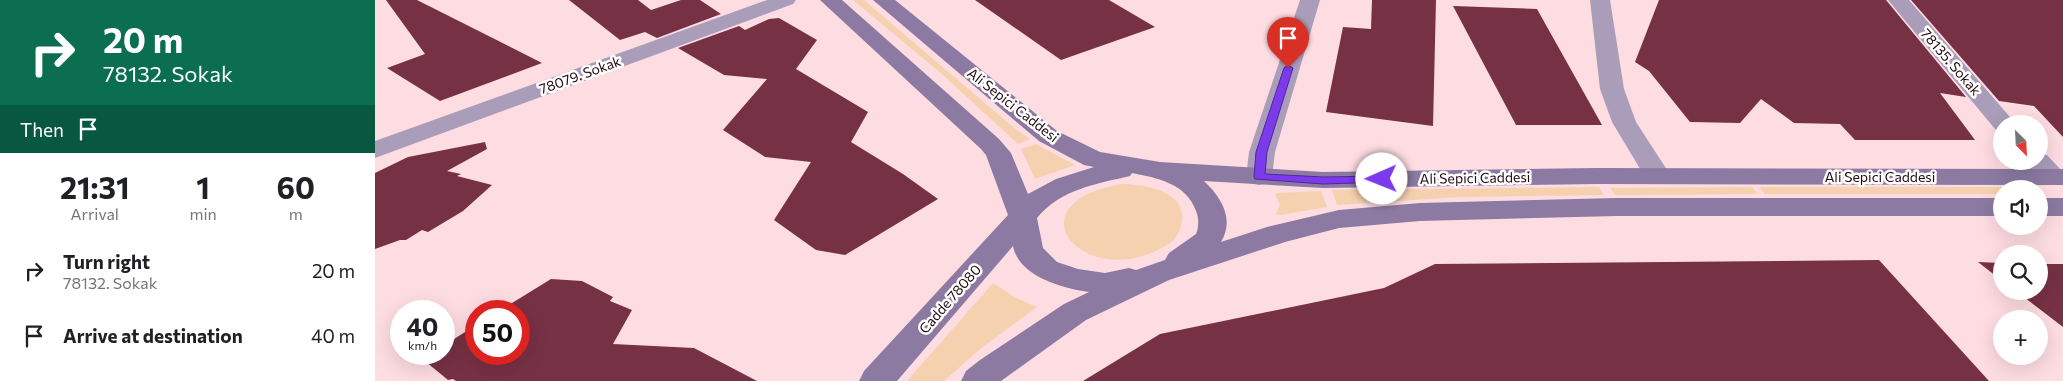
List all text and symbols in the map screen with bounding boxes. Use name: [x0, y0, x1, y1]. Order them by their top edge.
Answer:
text: 20 m: [103, 17, 183, 60]
pin: [1267, 17, 1309, 68]
icon: right: [20, 20, 85, 85]
icon: arrive: [1274, 24, 1302, 52]
street label: 78135. Sokak: [1918, 25, 1985, 99]
street label: 78079. Sokak: [537, 52, 623, 97]
text: 78132. Sokak: [103, 60, 233, 87]
street label: Ali Sepici Caddesi: [964, 64, 1062, 145]
icon: arrive: [74, 115, 102, 143]
north arrow: [1993, 115, 2047, 170]
map controls: [1993, 115, 2048, 365]
text: Then: [20, 118, 64, 141]
position arrow: [1355, 152, 1407, 204]
text: 21:31: [60, 168, 130, 205]
text: 1: [196, 168, 210, 205]
text: 60: [277, 168, 315, 205]
street label: Ali Sepici Caddesi: [1420, 168, 1530, 187]
street label: Ali Sepici Caddesi: [1825, 168, 1935, 185]
button: sound: [1993, 180, 2048, 235]
text: Arrival: [71, 204, 119, 223]
text: min: [189, 204, 217, 223]
text: m: [289, 204, 303, 223]
button: search: [1993, 245, 2048, 300]
text: Turn right: [63, 250, 150, 273]
icon: right: [20, 257, 48, 285]
text: 20 m: [312, 259, 355, 282]
street label: Cadde 78080: [915, 261, 984, 337]
text: 78132. Sokak: [63, 273, 157, 292]
speed limit sign: 50: [465, 300, 530, 365]
button: +: [1993, 310, 2048, 365]
text: 40: [407, 311, 438, 341]
icon: arrive: [20, 322, 48, 350]
text: Arrive at destination: [63, 324, 243, 347]
text: 40 m: [311, 324, 355, 347]
text: km/h: [408, 338, 437, 352]

